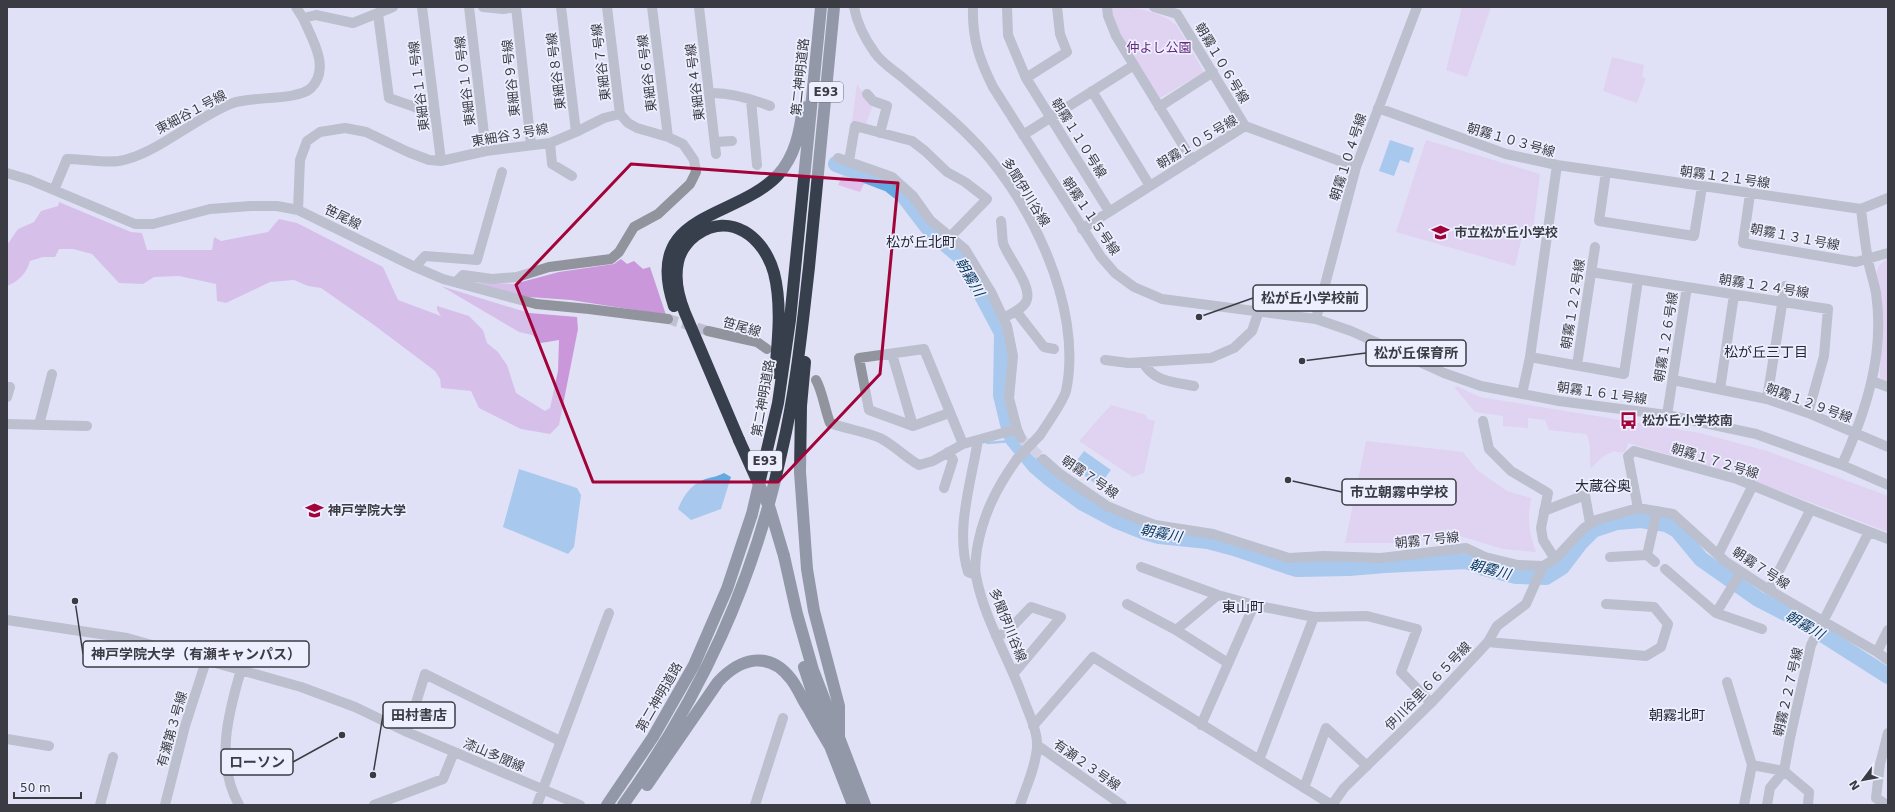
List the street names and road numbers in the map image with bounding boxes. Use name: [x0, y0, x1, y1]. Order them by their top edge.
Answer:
street label: 朝霧１０６号線: [1192, 20, 1252, 106]
street label: 東細谷７号線: [589, 22, 613, 102]
street label: 東細谷８号線: [544, 31, 568, 111]
street label: 東細谷６号線: [635, 33, 659, 113]
street label: 東細谷１０号線: [452, 35, 478, 127]
street label: 第二神明道路: [788, 37, 812, 117]
street label: 東細谷９号線: [499, 38, 523, 118]
street label: 東細谷１１号線: [406, 40, 432, 132]
street label: 東細谷４号線: [683, 42, 707, 122]
road number: E93: [809, 82, 843, 102]
street label: 東細谷１号線: [153, 87, 229, 137]
street label: 朝霧１１０号線: [1049, 95, 1109, 181]
street label: 朝霧１０４号線: [1327, 111, 1369, 203]
street label: 朝霧１０５号線: [1154, 112, 1240, 172]
street label: 朝霧１０３号線: [1465, 120, 1557, 160]
street label: 東細谷３号線: [470, 121, 550, 149]
street label: 多聞伊川谷線: [999, 155, 1053, 229]
street label: 朝霧１２１号線: [1679, 163, 1771, 191]
street label: 朝霧１１５号線: [1059, 174, 1123, 258]
street label: 笹尾線: [322, 202, 364, 232]
street label: 朝霧１３１号線: [1749, 221, 1841, 253]
street label: 朝霧１２２号線: [1558, 258, 1588, 350]
street label: 朝霧１２４号線: [1718, 271, 1810, 301]
street label: 朝霧１２６号線: [1651, 291, 1681, 383]
street label: 笹尾線: [721, 314, 763, 340]
street label: 第二神明道路: [749, 358, 777, 438]
street label: 朝霧１６１号線: [1556, 379, 1648, 407]
street label: 朝霧１２９号線: [1764, 380, 1854, 426]
street label: 朝霧１７２号線: [1669, 441, 1761, 481]
road number: E93: [748, 451, 782, 471]
street label: 朝霧７号線: [1059, 453, 1121, 501]
street label: 朝霧７号線: [1394, 529, 1460, 551]
street label: 朝霧７号線: [1730, 544, 1792, 592]
street label: 多聞伊川谷線: [986, 586, 1030, 664]
street label: 伊川谷里６６５号線: [1382, 639, 1474, 733]
street label: 朝霧２２７号線: [1770, 646, 1806, 738]
street label: 第二神明道路: [633, 659, 685, 735]
street label: 有瀬第３号線: [154, 689, 190, 769]
street label: 漆山多聞線: [461, 735, 527, 775]
street label: 有瀬２３号線: [1051, 736, 1123, 794]

